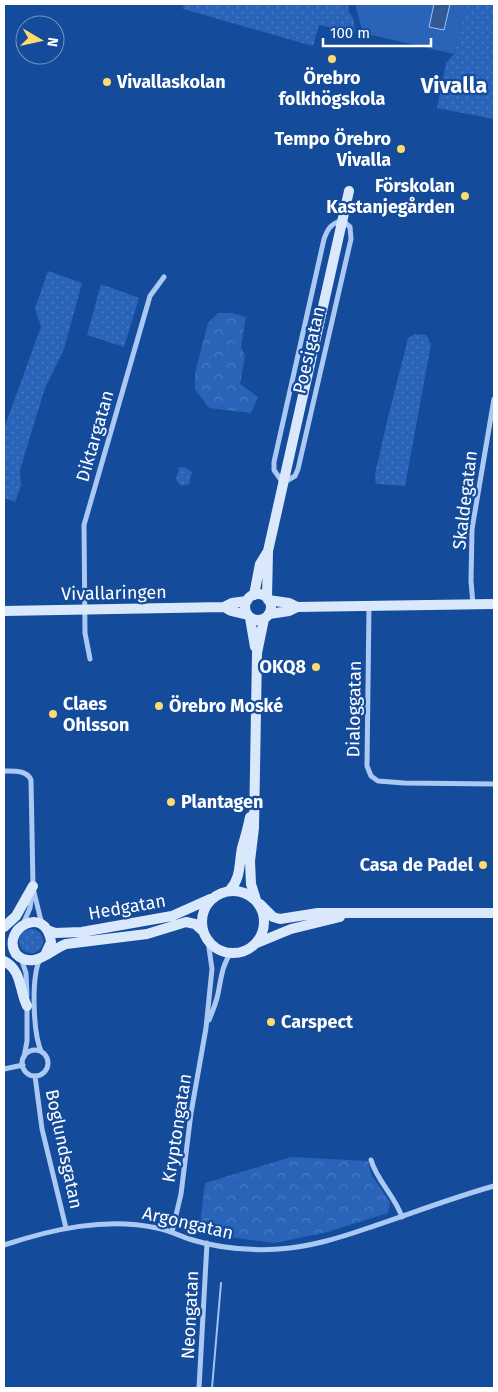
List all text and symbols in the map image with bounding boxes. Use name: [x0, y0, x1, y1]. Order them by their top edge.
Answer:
north arrow: [15, 15, 65, 65]
scale bar: [323, 15, 430, 47]
text: 100 m: [330, 24, 370, 42]
text: N: [43, 36, 61, 48]
marker: Örebro folkhögskola: [326, 53, 338, 65]
place label: Örebro folkhögskola: [279, 67, 385, 110]
place label: Vivallaskolan: [116, 71, 226, 93]
district label: Vivalla: [420, 72, 487, 99]
marker: Vivallaskolan: [101, 76, 113, 88]
place label: Tempo Örebro Vivalla: [275, 128, 391, 171]
marker: Tempo Örebro Vivalla: [395, 143, 407, 155]
place label: Förskolan Kastanjegården: [326, 175, 455, 218]
marker: Förskolan Kastanjegården: [459, 190, 471, 202]
street label: Poesigatan: [288, 304, 330, 396]
street label: Diktargatan: [71, 388, 119, 484]
street label: Skaldegatan: [448, 449, 482, 551]
street label: Vivallaringen: [61, 581, 167, 605]
place label: OKQ8: [260, 656, 306, 678]
street label: Dialoggatan: [342, 660, 366, 758]
marker: OKQ8: [310, 661, 322, 673]
place label: Claes Ohlsson: [63, 693, 129, 736]
place label: Örebro Moské: [169, 695, 283, 717]
marker: Örebro Moské: [153, 700, 165, 712]
marker: Claes Ohlsson: [47, 708, 59, 720]
place label: Plantagen: [181, 791, 263, 813]
marker: Plantagen: [165, 796, 177, 808]
place label: Casa de Padel: [360, 854, 474, 876]
marker: Casa de Padel: [477, 859, 489, 871]
street label: Hedgatan: [87, 889, 167, 925]
place label: Carspect: [281, 1011, 354, 1033]
marker: Carspect: [265, 1016, 277, 1028]
street label: Kryptongatan: [158, 1072, 196, 1184]
street label: Boglundsgatan: [41, 1087, 87, 1211]
street label: Argongatan: [140, 1202, 236, 1244]
street label: Neongatan: [177, 1270, 203, 1360]

